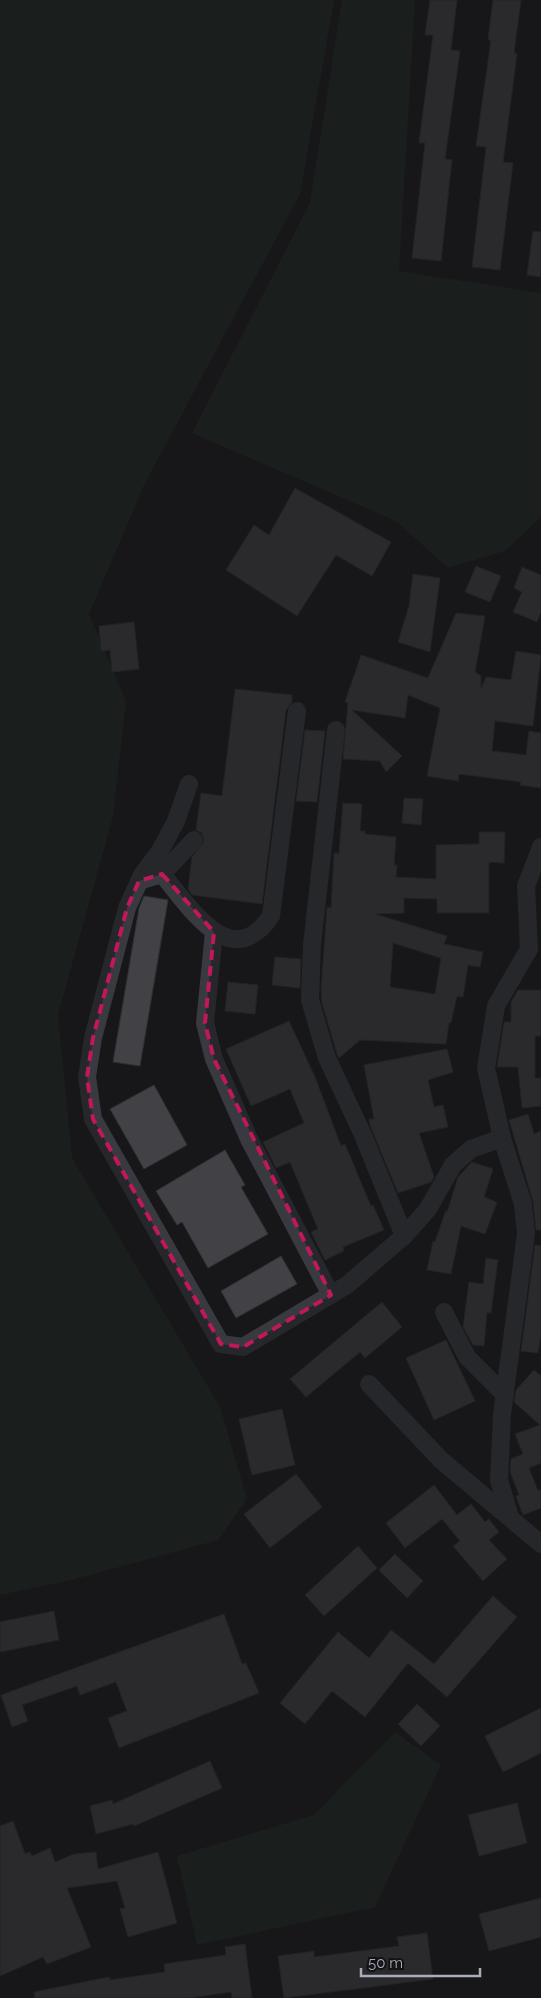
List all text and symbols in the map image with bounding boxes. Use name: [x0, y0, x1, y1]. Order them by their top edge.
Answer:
scale bar: [361, 1946, 480, 1978]
text: 50 m: [368, 1954, 403, 1972]

